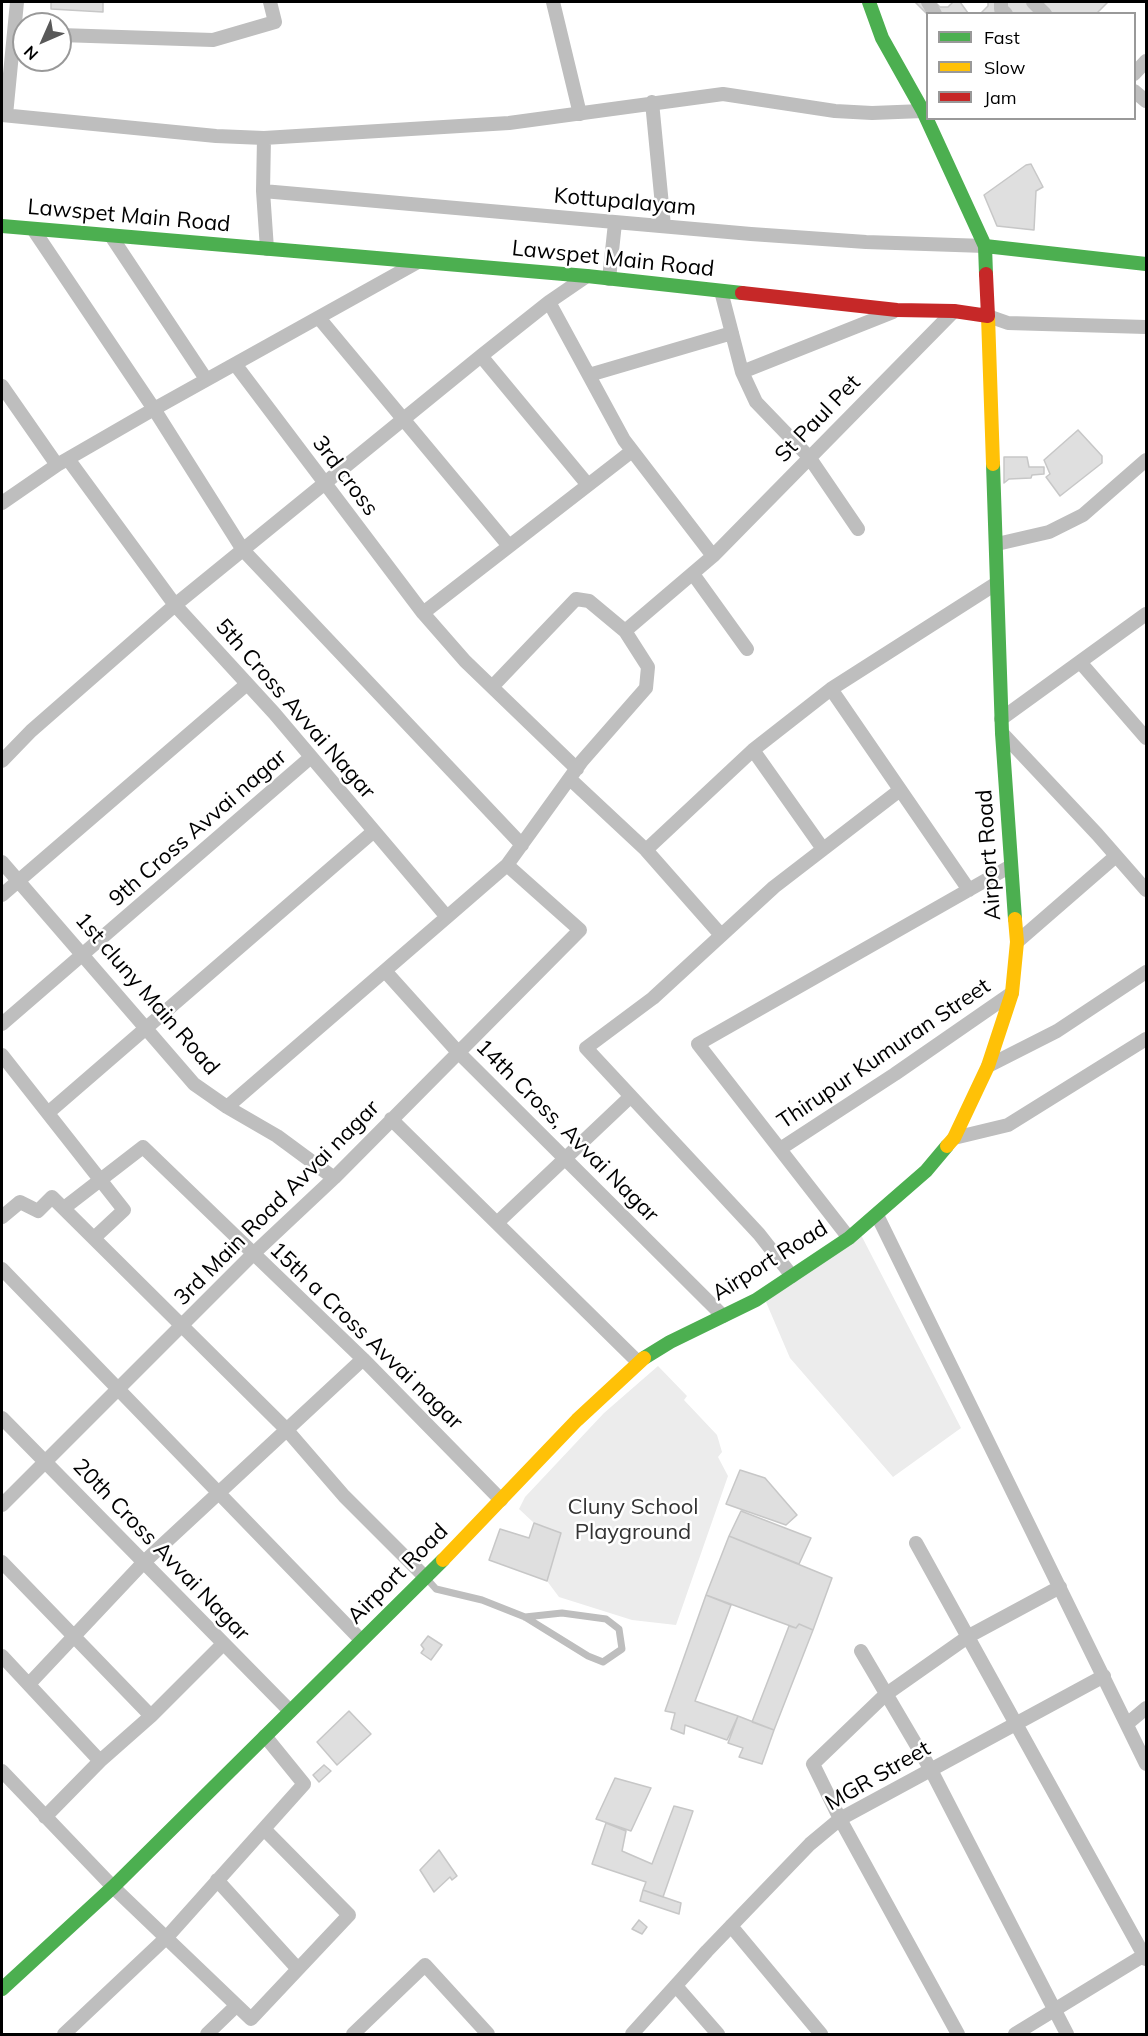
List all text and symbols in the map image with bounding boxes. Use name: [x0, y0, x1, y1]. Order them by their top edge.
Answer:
north arrow: [12, 12, 72, 72]
legend: [926, 12, 1136, 120]
text: Fast: [984, 26, 1020, 49]
text: N: [19, 42, 42, 65]
text: Slow: [984, 56, 1025, 79]
text: Jam: [984, 86, 1017, 109]
street label: Kottupalayam: [553, 183, 697, 221]
street label: Lawspet Main Road: [27, 194, 231, 238]
street label: Lawspet Main Road: [510, 235, 716, 283]
street label: St Paul Pet: [770, 370, 866, 468]
street label: 3rd cross: [306, 431, 384, 521]
street label: 5th Cross Avvai Nagar: [210, 614, 380, 804]
street label: 9th Cross Avvai nagar: [104, 744, 292, 912]
street label: Airport Road: [971, 789, 1007, 921]
street label: 1st cluny Main Road: [69, 907, 225, 1081]
street label: Thirupur Kumuran Street: [773, 973, 995, 1135]
street label: 14th Cross, Avvai Nagar: [470, 1034, 664, 1228]
street label: 3rd Main Road Avvai nagar: [169, 1095, 385, 1311]
street label: Airport Road: [707, 1215, 833, 1307]
street label: 15th a Cross Avvai nagar: [264, 1237, 468, 1435]
street label: 20th Cross Avvai Nagar: [67, 1453, 255, 1647]
park label: Cluny School Playground: [567, 1494, 699, 1546]
street label: Airport Road: [342, 1518, 454, 1630]
street label: MGR Street: [821, 1735, 935, 1817]

